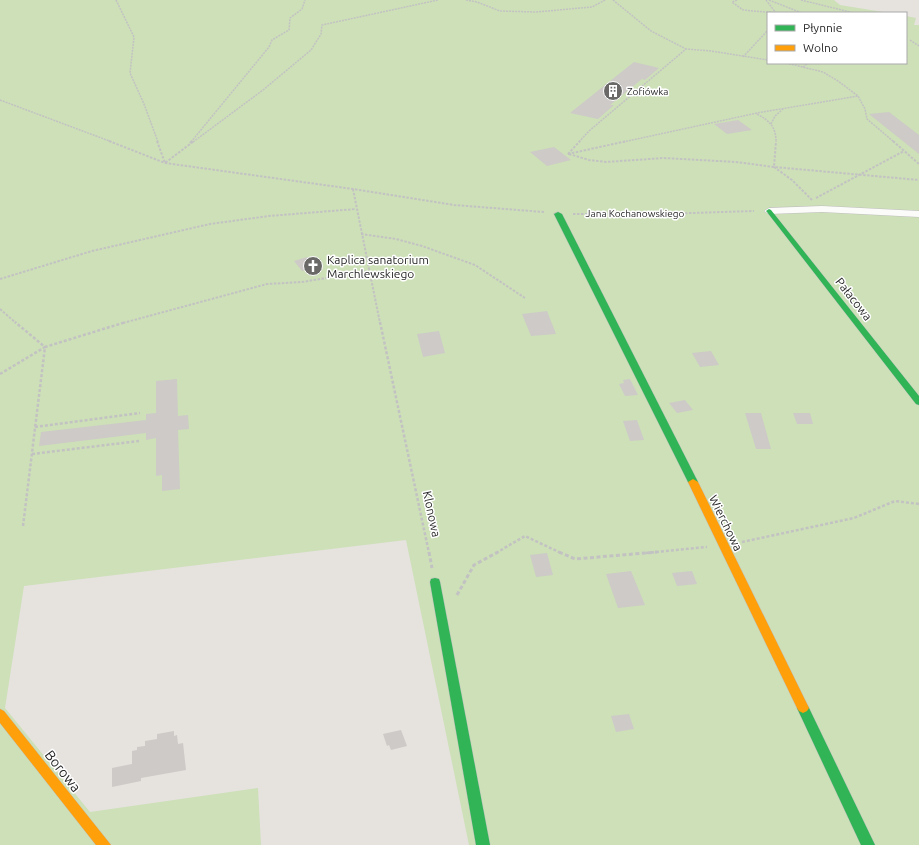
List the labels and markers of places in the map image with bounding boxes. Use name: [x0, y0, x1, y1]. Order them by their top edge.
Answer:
building icon: Zofiówka: [602, 80, 624, 102]
place label: Zofiówka: [627, 86, 668, 97]
place label: Kaplica sanatorium Marchlewskiego: [327, 253, 429, 280]
church icon: Kaplica sanatorium Marchlewskiego: [302, 255, 324, 277]

